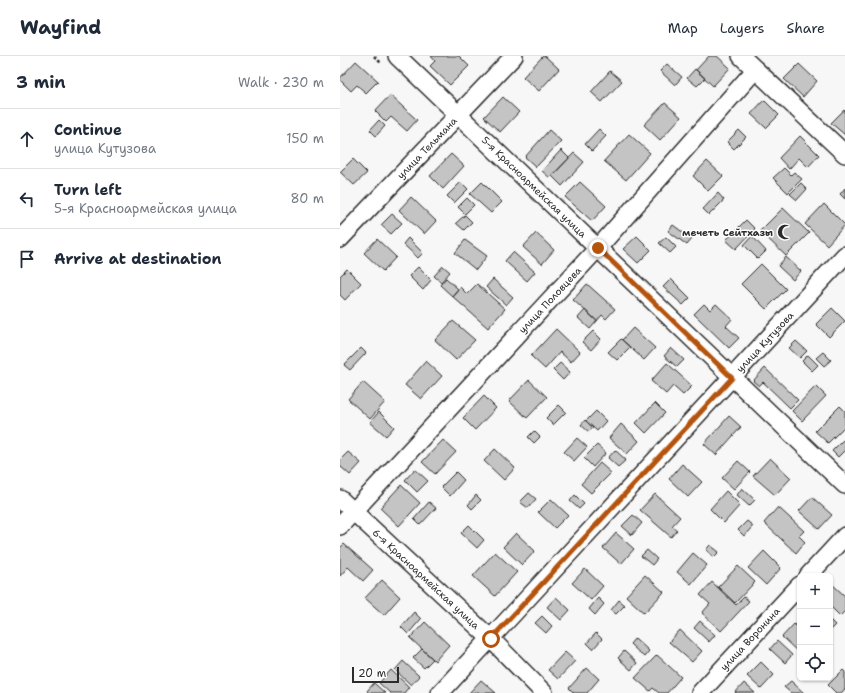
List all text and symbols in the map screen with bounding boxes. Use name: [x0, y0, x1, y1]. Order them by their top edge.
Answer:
text: Wayfind: [20, 15, 101, 40]
text: Map: [668, 19, 698, 37]
text: Layers: [720, 19, 764, 37]
text: Share: [786, 19, 825, 37]
text: 3 min: [16, 71, 66, 93]
text: Walk · 230 m: [238, 74, 324, 91]
street label: улица Тельмана: [394, 114, 460, 182]
text: Continue: [54, 120, 122, 140]
icon: ahead: [16, 128, 38, 150]
text: 150 m: [286, 130, 324, 147]
street label: 5-я Красноармейская улица: [479, 133, 590, 241]
text: улица Кутузова: [54, 140, 156, 157]
text: Turn left: [54, 180, 122, 200]
icon: left: [16, 188, 38, 210]
text: 80 m: [290, 190, 324, 207]
text: 5-я Красноармейская улица: [54, 200, 237, 217]
mosque icon: мечеть Сейтхазы: [776, 223, 794, 241]
place label: мечеть Сейтхазы: [682, 226, 773, 239]
route end: [589, 239, 607, 257]
icon: arrive: [16, 248, 38, 270]
text: Arrive at destination: [54, 249, 222, 269]
street label: улица Половцева: [516, 263, 585, 336]
street label: улица Кутузова: [733, 308, 797, 375]
street label: 6-я Красноармейская улица: [370, 526, 483, 633]
map controls: [797, 573, 833, 681]
button: +: [797, 573, 833, 609]
street label: улица Воронина: [717, 604, 783, 673]
button: −: [797, 609, 833, 645]
route start: [482, 630, 500, 648]
button: locate: [797, 645, 833, 681]
scale bar: [352, 665, 399, 684]
text: 20 m: [358, 666, 386, 681]

